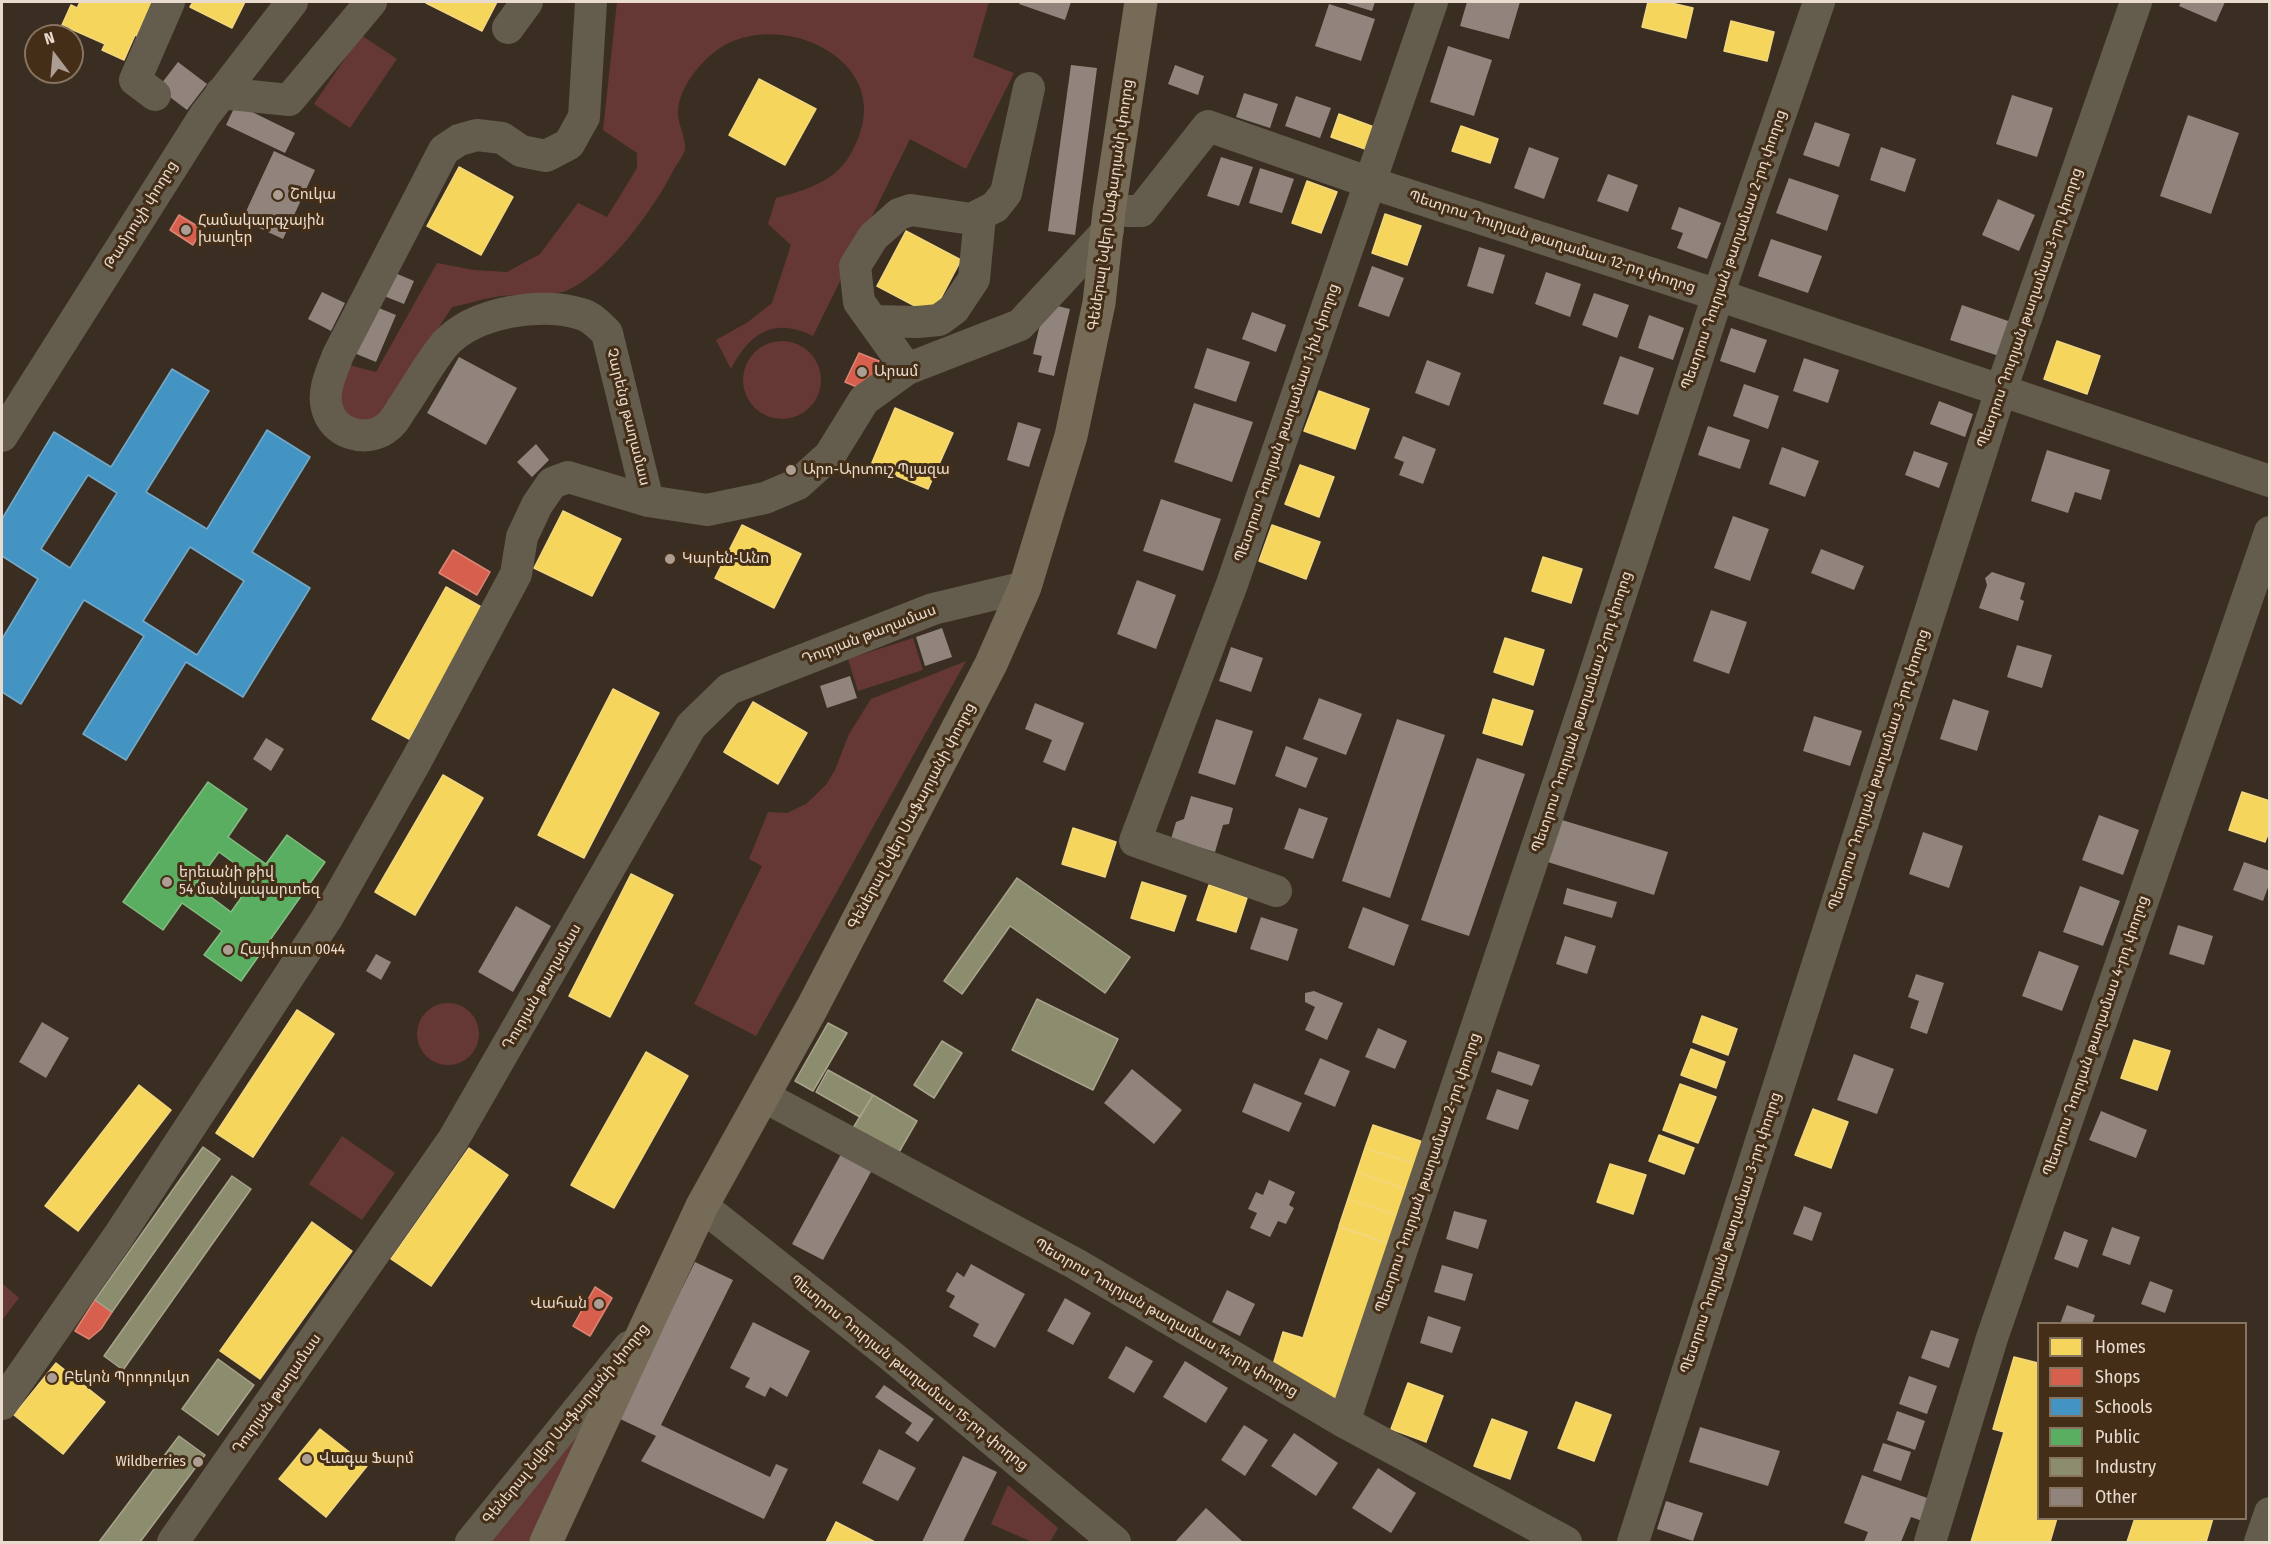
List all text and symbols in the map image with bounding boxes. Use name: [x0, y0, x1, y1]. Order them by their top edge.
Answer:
north arrow: [24, 24, 84, 84]
text: N: [42, 28, 57, 49]
street label: Գեներալ Նվեր Սաֆարյանի փողոց: [1084, 78, 1138, 332]
street label: Պետրոս Դուրյան թաղամաս 2-րդ փողոց: [1677, 108, 1791, 392]
street label: Թամրուչի փողոց: [100, 157, 182, 273]
street label: Պետրոս Դուրյան թաղամաս 3-րդ փողոց: [1973, 165, 2087, 451]
place label: Շուկա: [290, 186, 336, 204]
street label: Պետրոս Դուրյան թաղամաս 12-րդ փողոց: [1406, 187, 1698, 297]
marker: Շուկա: [271, 188, 285, 202]
place label: Համակարգչային խաղեր: [198, 212, 325, 247]
marker: Համակարգչային խաղեր: [179, 223, 193, 237]
street label: Պետրոս Դուրյան թաղամաս 1-ին փողոց: [1231, 281, 1343, 565]
street label: Չարենց թաղամաս: [602, 346, 654, 488]
place label: Արամ: [874, 363, 918, 381]
marker: Արամ: [855, 365, 869, 379]
place label: Արո-Արտուշ Պլազա: [803, 461, 950, 479]
marker: Արո-Արտուշ Պլազա: [784, 463, 798, 477]
place label: Կարեն-Անո: [682, 550, 769, 568]
marker: Կարեն-Անո: [663, 552, 677, 566]
street label: Պետրոս Դուրյան թաղամաս 2-րդ փողոց: [1528, 569, 1636, 855]
street label: Դուրյան թաղամաս: [799, 601, 939, 669]
street label: Պետրոս Դուրյան թաղամաս 3-րդ փողոց: [1825, 627, 1933, 913]
street label: Գեներալ Նվեր Սաֆարյանի փողոց: [844, 700, 980, 932]
place label: երեւանի թիվ 54 մանկապարտեզ: [179, 864, 320, 899]
marker: երեւանի թիվ 54 մանկապարտեզ: [160, 875, 174, 889]
street label: Պետրոս Դուրյան թաղամաս 4-րդ փողոց: [2039, 893, 2153, 1179]
street label: Դուրյան թաղամաս: [499, 921, 585, 1053]
place label: Հայփոստ 0044: [240, 941, 345, 959]
marker: Հայփոստ 0044: [221, 943, 235, 957]
street label: Պետրոս Դուրյան թաղամաս 2-րդ փողոց: [1371, 1031, 1485, 1315]
street label: Պետրոս Դուրյան թաղամաս 3-րդ փողոց: [1677, 1090, 1785, 1376]
street label: Պետրոս Դուրյան թաղամաս 14-րդ փողոց: [1031, 1235, 1301, 1401]
street label: Պետրոս Դուրյան թաղամաս 15-րդ փողոց: [786, 1271, 1032, 1475]
place label: Վահան: [530, 1295, 587, 1313]
marker: Վահան: [592, 1297, 606, 1311]
street label: Գեներալ Նվեր Սաֆարյանի փողոց: [479, 1320, 653, 1528]
legend: [2037, 1322, 2247, 1520]
street label: Դուրյան թաղամաս: [229, 1330, 325, 1458]
text: Homes: [2095, 1336, 2146, 1358]
text: Shops: [2095, 1366, 2140, 1388]
place label: Բեկոն Պրոդուկտ: [64, 1369, 190, 1387]
marker: Բեկոն Պրոդուկտ: [45, 1371, 59, 1385]
text: Schools: [2095, 1396, 2153, 1418]
text: Public: [2095, 1426, 2140, 1448]
place label: Վագա Ֆարմ: [319, 1450, 414, 1468]
marker: Վագա Ֆարմ: [300, 1452, 314, 1466]
place label: Wildberries: [116, 1453, 186, 1471]
marker: Wildberries: [191, 1455, 205, 1469]
text: Industry: [2095, 1456, 2156, 1478]
text: Other: [2095, 1486, 2137, 1508]

